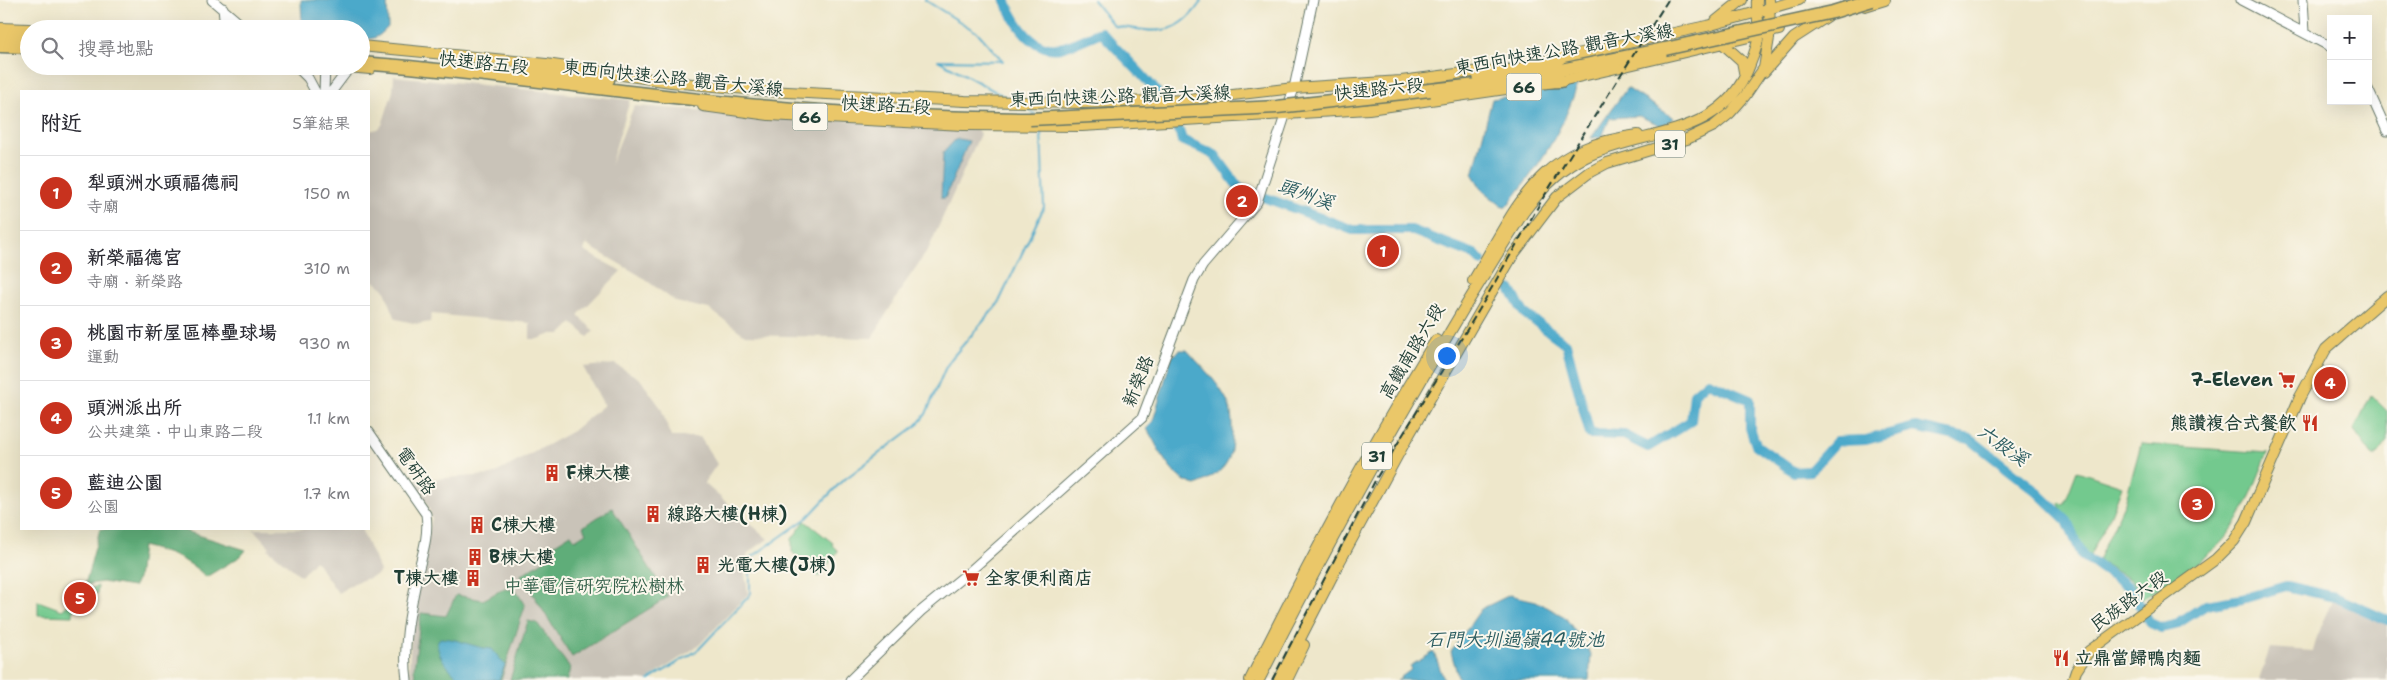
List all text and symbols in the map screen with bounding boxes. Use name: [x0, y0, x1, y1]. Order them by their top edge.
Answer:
map controls: [2327, 15, 2372, 105]
button: +: [2327, 15, 2372, 60]
street label: 東西向快速公路 觀音大溪線: [1453, 18, 1675, 80]
search box: [20, 20, 370, 75]
icon: search: [38, 34, 66, 62]
text: 搜尋地點: [78, 36, 154, 61]
street label: 快速路五段: [438, 46, 530, 80]
street label: 東西向快速公路 觀音大溪線: [561, 54, 785, 102]
button: −: [2327, 60, 2372, 105]
street label: 快速路六段: [1333, 72, 1425, 106]
road number: 66: [1506, 74, 1542, 100]
street label: 東西向快速公路 觀音大溪線: [1009, 80, 1231, 112]
street label: 快速路五段: [840, 91, 932, 119]
road number: 66: [792, 104, 828, 130]
text: 附近: [40, 109, 82, 137]
text: 5筆結果: [292, 113, 350, 134]
road number: 31: [1655, 130, 1685, 158]
text: 犁頭洲水頭福德祠: [87, 170, 239, 195]
water label: 頭州溪: [1275, 173, 1338, 216]
pin: 2: [1226, 182, 1258, 220]
text: 1: [52, 183, 60, 204]
text: 150 m: [303, 183, 350, 204]
text: 寺廟: [87, 196, 119, 217]
pin: 1: [1367, 232, 1399, 270]
text: 新榮福德宮: [87, 245, 182, 270]
text: 2: [50, 258, 62, 279]
text: 310 m: [303, 258, 350, 279]
text: 寺廟 · 新榮路: [87, 271, 182, 292]
street label: 高鐵南路六段: [1374, 299, 1450, 403]
text: 桃園市新屋區棒壘球場: [87, 320, 277, 345]
text: 3: [50, 333, 62, 354]
text: 930 m: [298, 333, 350, 354]
your location: [1434, 343, 1460, 369]
text: 運動: [87, 346, 119, 367]
street label: 新榮路: [1117, 351, 1159, 411]
pin: 4: [2314, 364, 2346, 402]
place label: 7-Eleven: [2191, 368, 2273, 392]
supermarket icon: 7-Eleven: [2277, 370, 2297, 390]
text: 頭洲派出所: [87, 395, 182, 420]
text: 4: [50, 408, 62, 429]
text: 1.1 km: [307, 408, 350, 429]
place label: 熊讚複合式餐飲: [2170, 411, 2297, 435]
restaurant icon: 熊讚複合式餐飲: [2300, 413, 2320, 433]
water label: 六股溪: [1972, 418, 2034, 472]
text: 公共建築 · 中山東路二段: [87, 421, 262, 442]
street label: 電研路: [391, 442, 441, 500]
road number: 31: [1362, 442, 1392, 470]
place label: F棟大樓: [566, 461, 631, 485]
building icon: F棟大樓: [542, 463, 562, 483]
text: 藍迪公園: [87, 470, 163, 495]
text: 5: [51, 483, 61, 504]
text: 1.7 km: [303, 483, 350, 504]
pin: 3: [2181, 485, 2213, 523]
text: 公園: [87, 496, 119, 517]
place label: 線路大樓(H棟): [667, 502, 787, 526]
building icon: 線路大樓(H棟): [643, 504, 663, 524]
place label: C棟大樓: [491, 513, 556, 537]
building icon: C棟大樓: [467, 515, 487, 535]
place label: B棟大樓: [489, 545, 554, 569]
building icon: B棟大樓: [465, 547, 485, 567]
place label: 光電大樓(J棟): [717, 553, 836, 577]
building icon: 光電大樓(J棟): [693, 555, 713, 575]
street label: 民族路六段: [2086, 565, 2172, 637]
place label: T棟大樓: [394, 566, 459, 590]
place label: 全家便利商店: [985, 566, 1093, 590]
building icon: T棟大樓: [463, 568, 483, 588]
supermarket icon: 全家便利商店: [961, 568, 981, 588]
park label: 中華電信研究院松樹林: [504, 574, 684, 598]
pin: 5: [64, 579, 96, 617]
water label: 石門大圳過嶺44號池: [1426, 627, 1605, 652]
place label: 立鼎當歸鴨肉麵: [2075, 646, 2201, 670]
restaurant icon: 立鼎當歸鴨肉麵: [2051, 648, 2071, 668]

